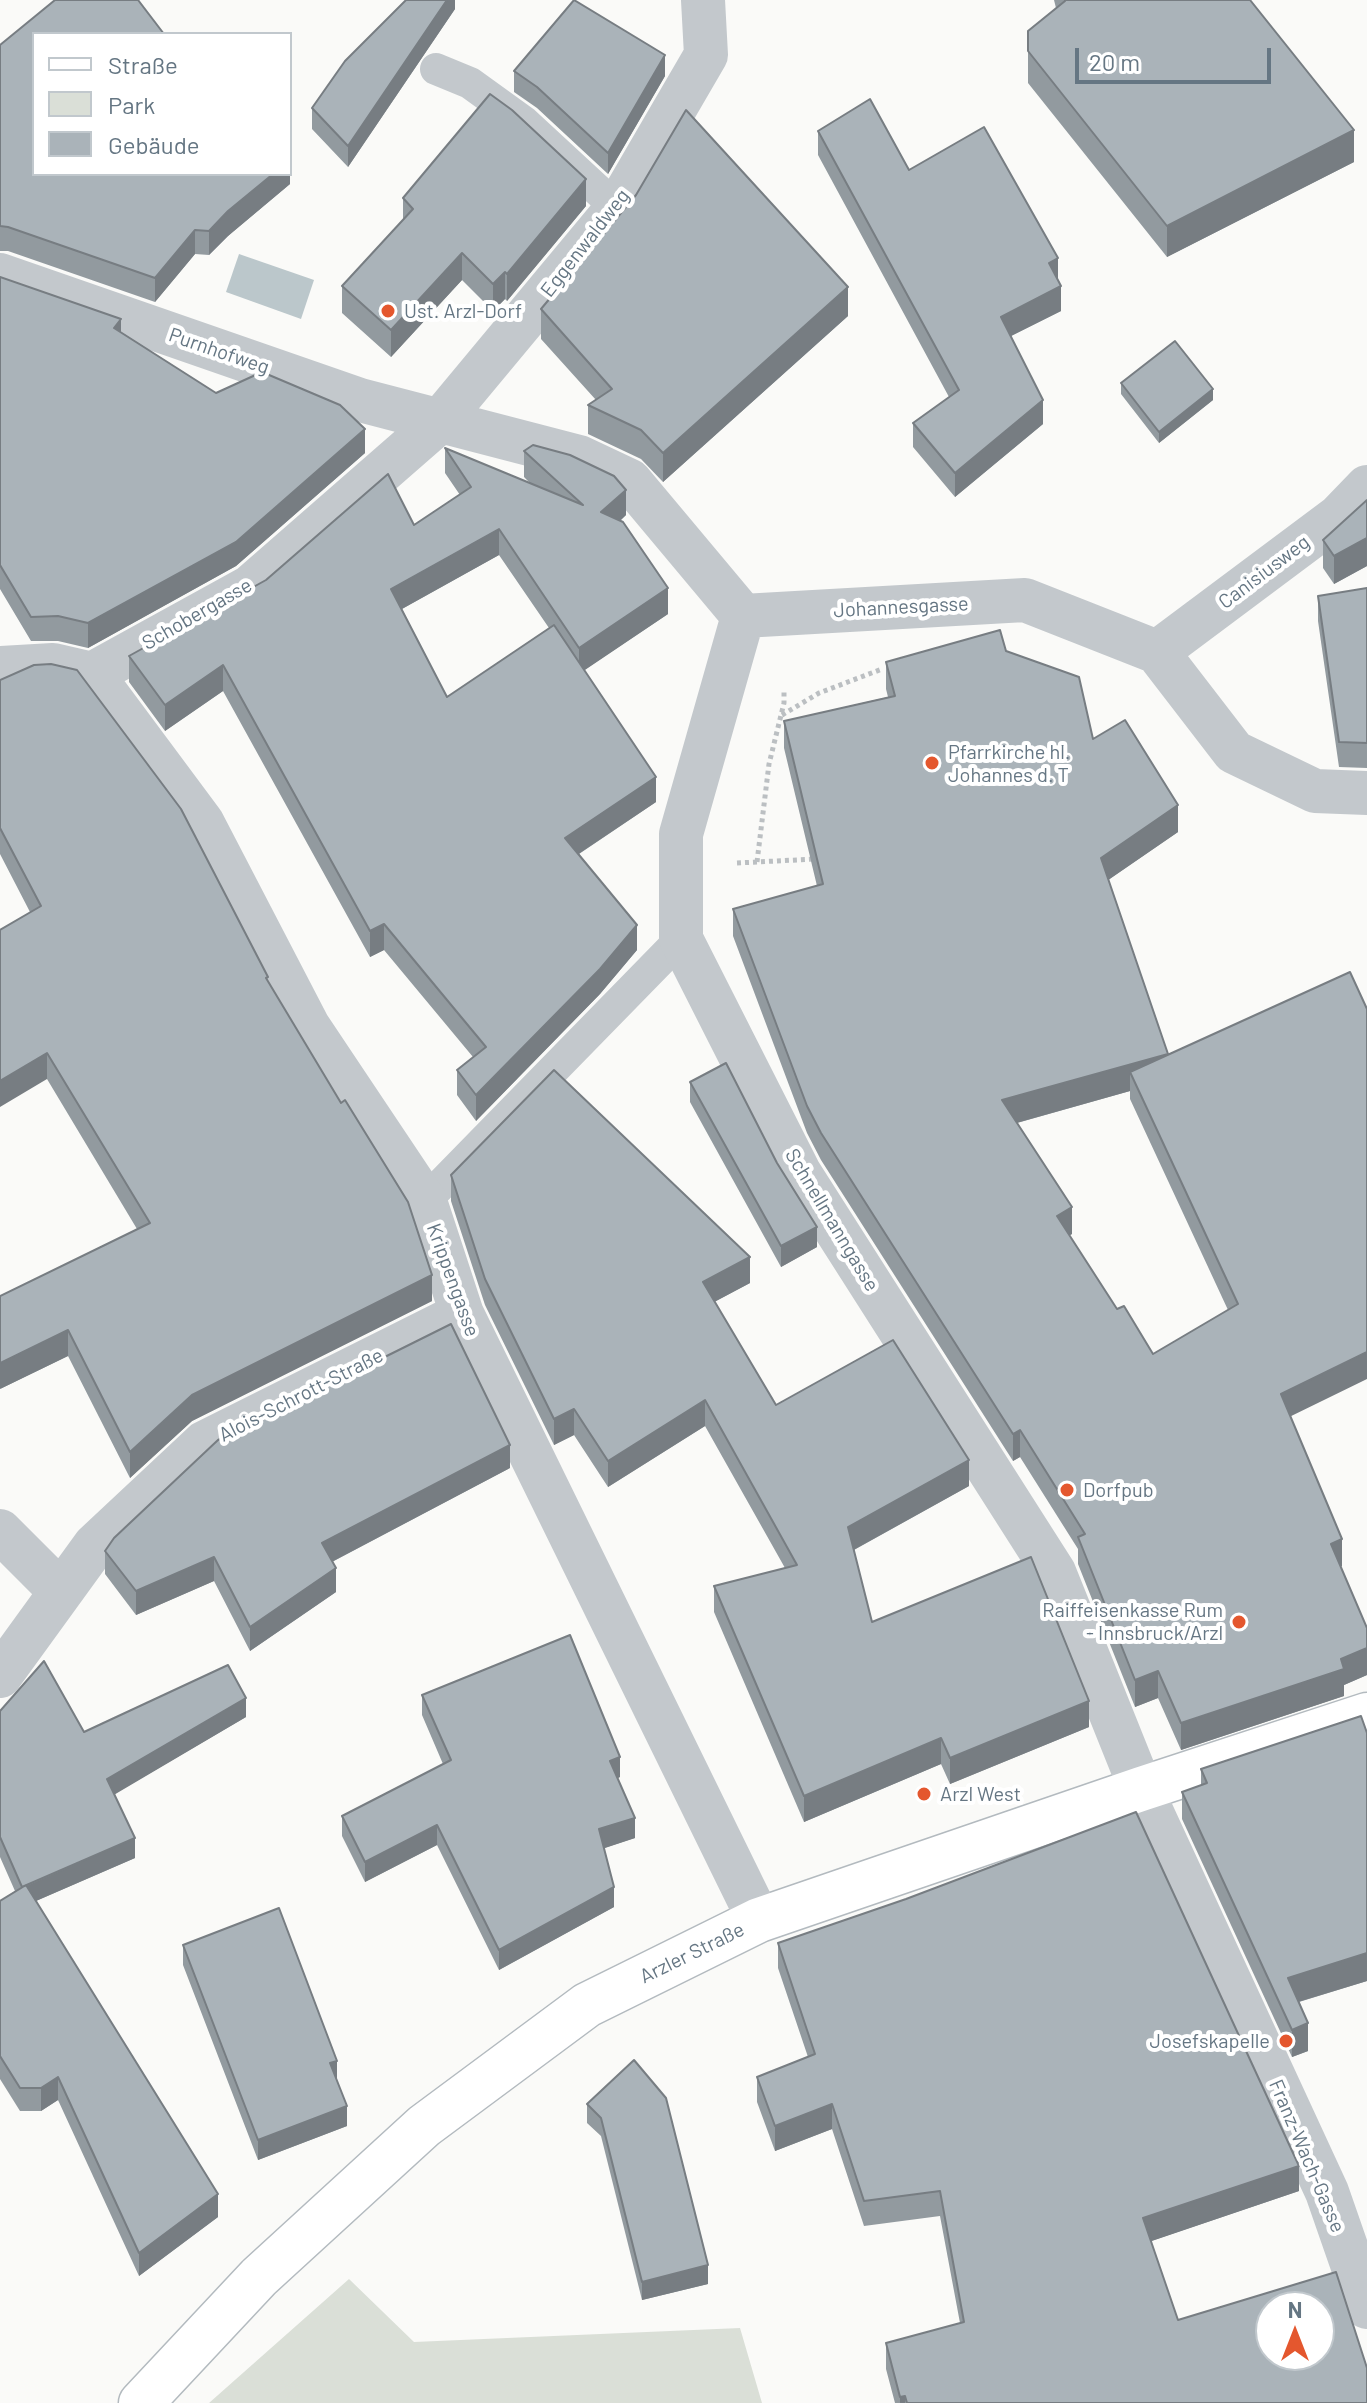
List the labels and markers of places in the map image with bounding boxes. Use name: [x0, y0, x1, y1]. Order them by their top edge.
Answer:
place label: Ust. Arzl-Dorf: [404, 299, 522, 323]
marker: Ust. Arzl-Dorf: [379, 302, 397, 320]
place label: Pfarrkirche hl. Johannes d. T: [948, 740, 1070, 787]
marker: Pfarrkirche hl. Johannes d. T: [923, 754, 941, 772]
place label: Dorfpub: [1083, 1478, 1154, 1502]
marker: Dorfpub: [1058, 1481, 1076, 1499]
place label: Raiffeisenkasse Rum - Innsbruck/Arzl: [1042, 1598, 1223, 1645]
marker: Raiffeisenkasse Rum - Innsbruck/Arzl: [1230, 1613, 1248, 1631]
place label: Arzl West: [940, 1782, 1021, 1806]
marker: Arzl West: [915, 1785, 933, 1803]
place label: Josefskapelle: [1150, 2029, 1270, 2053]
marker: Josefskapelle: [1277, 2032, 1295, 2050]

